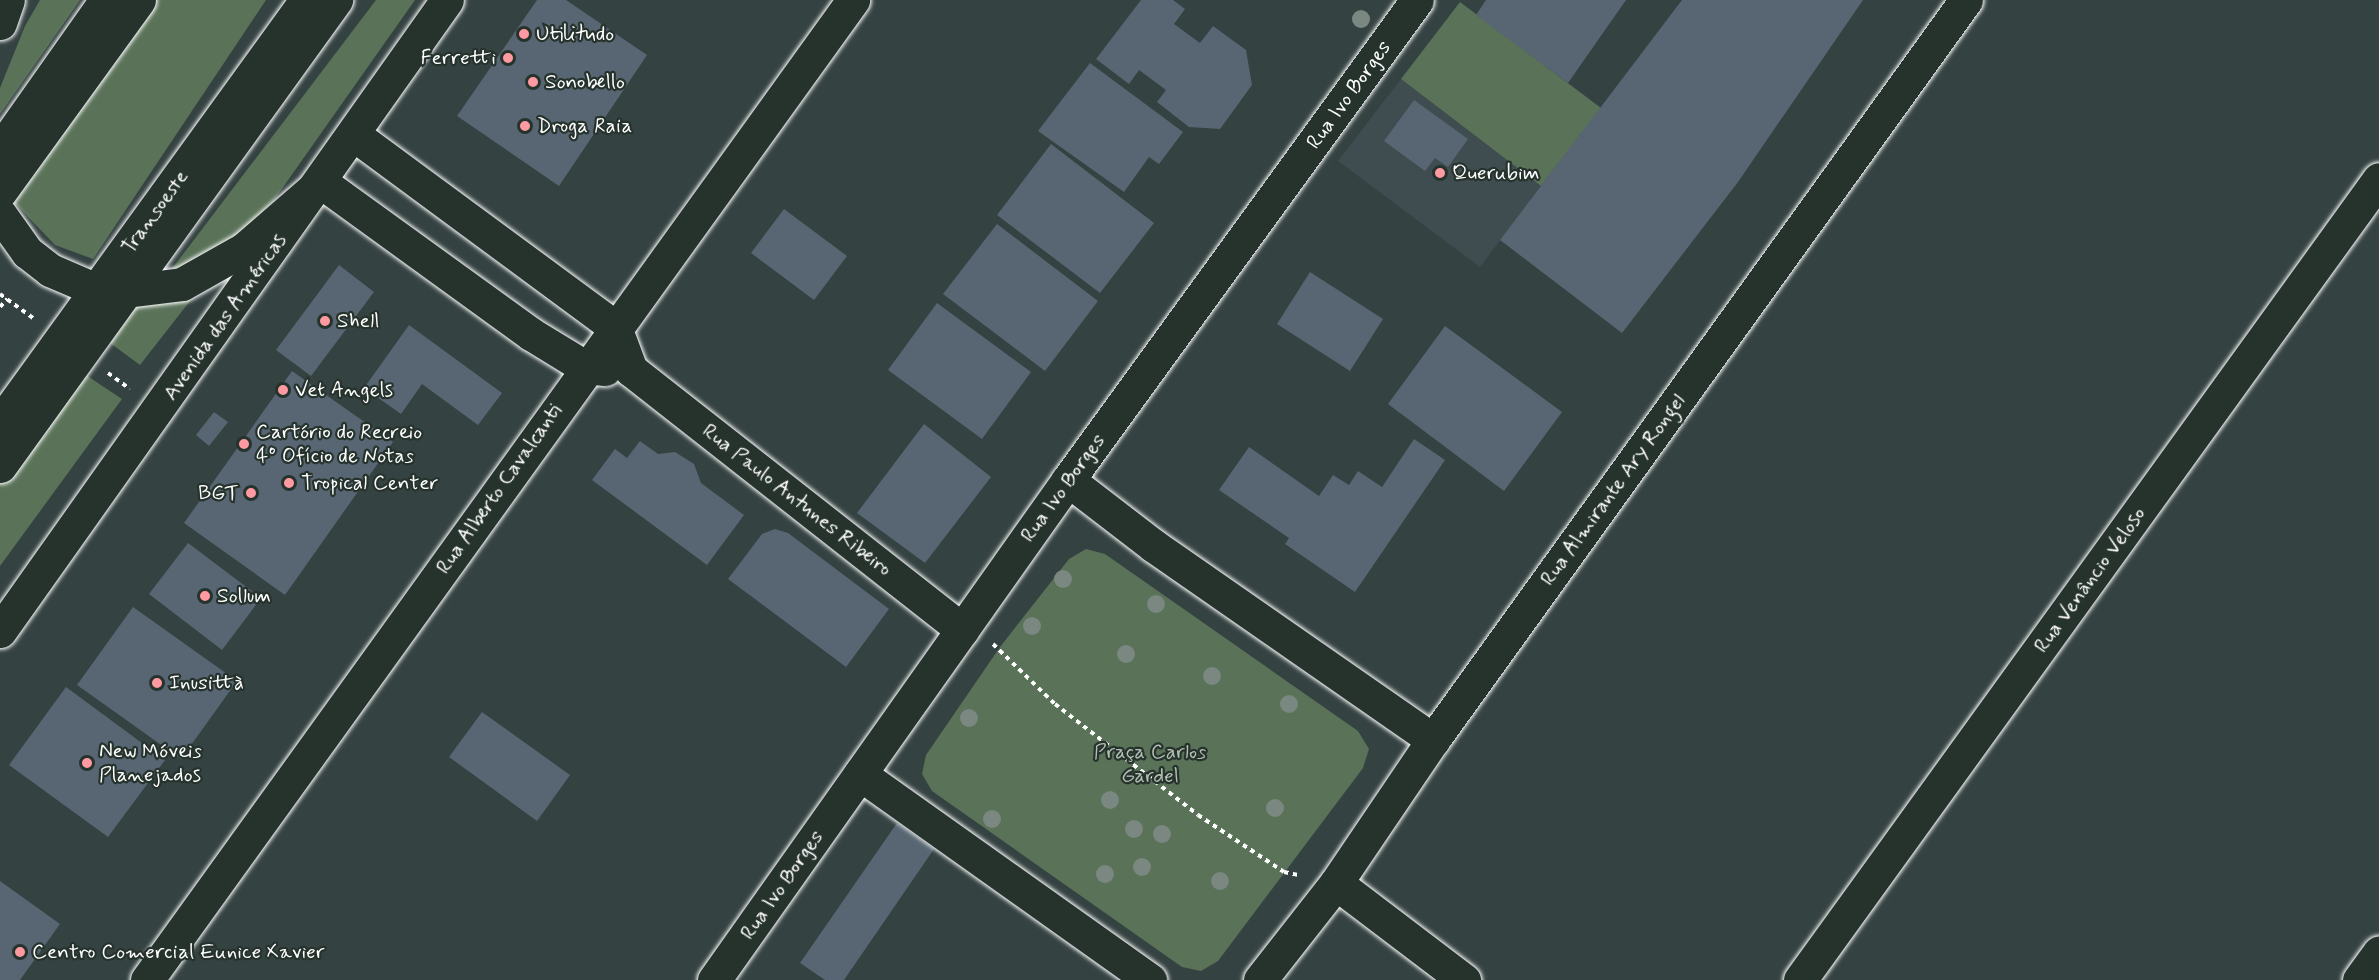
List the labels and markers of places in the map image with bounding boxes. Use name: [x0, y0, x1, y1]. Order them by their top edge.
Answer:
place label: Utilitudo: [536, 21, 614, 47]
marker: Utilitudo: [517, 27, 531, 41]
place label: Ferretti: [420, 45, 496, 71]
marker: Ferretti: [501, 51, 515, 65]
place label: Sonobello: [545, 69, 625, 95]
marker: Sonobello: [526, 75, 540, 89]
place label: Droga Raia: [537, 113, 634, 139]
marker: Droga Raia: [518, 119, 532, 133]
place label: Querubim: [1452, 160, 1539, 186]
marker: Querubim: [1433, 166, 1447, 180]
place label: Shell: [337, 308, 379, 334]
marker: Shell: [318, 314, 332, 328]
place label: Vet Angels: [295, 377, 388, 403]
marker: Vet Angels: [276, 383, 290, 397]
place label: Cartório do Recreio 4º Ofício de Notas: [256, 419, 426, 469]
marker: Cartório do Recreio 4º Ofício de Notas: [237, 437, 251, 451]
place label: Tropical Center: [301, 470, 438, 496]
marker: Tropical Center: [282, 476, 296, 490]
place label: BGT: [198, 480, 239, 506]
marker: BGT: [244, 486, 258, 500]
place label: Sollum: [217, 583, 271, 609]
marker: Sollum: [198, 589, 212, 603]
place label: Inusittà: [169, 670, 244, 696]
marker: Inusittà: [150, 676, 164, 690]
place label: New Móveis Planejados: [99, 738, 203, 788]
marker: New Móveis Planejados: [80, 756, 94, 770]
place label: Centro Comercial Eunice Xavier: [32, 939, 320, 965]
marker: Centro Comercial Eunice Xavier: [13, 945, 27, 959]

